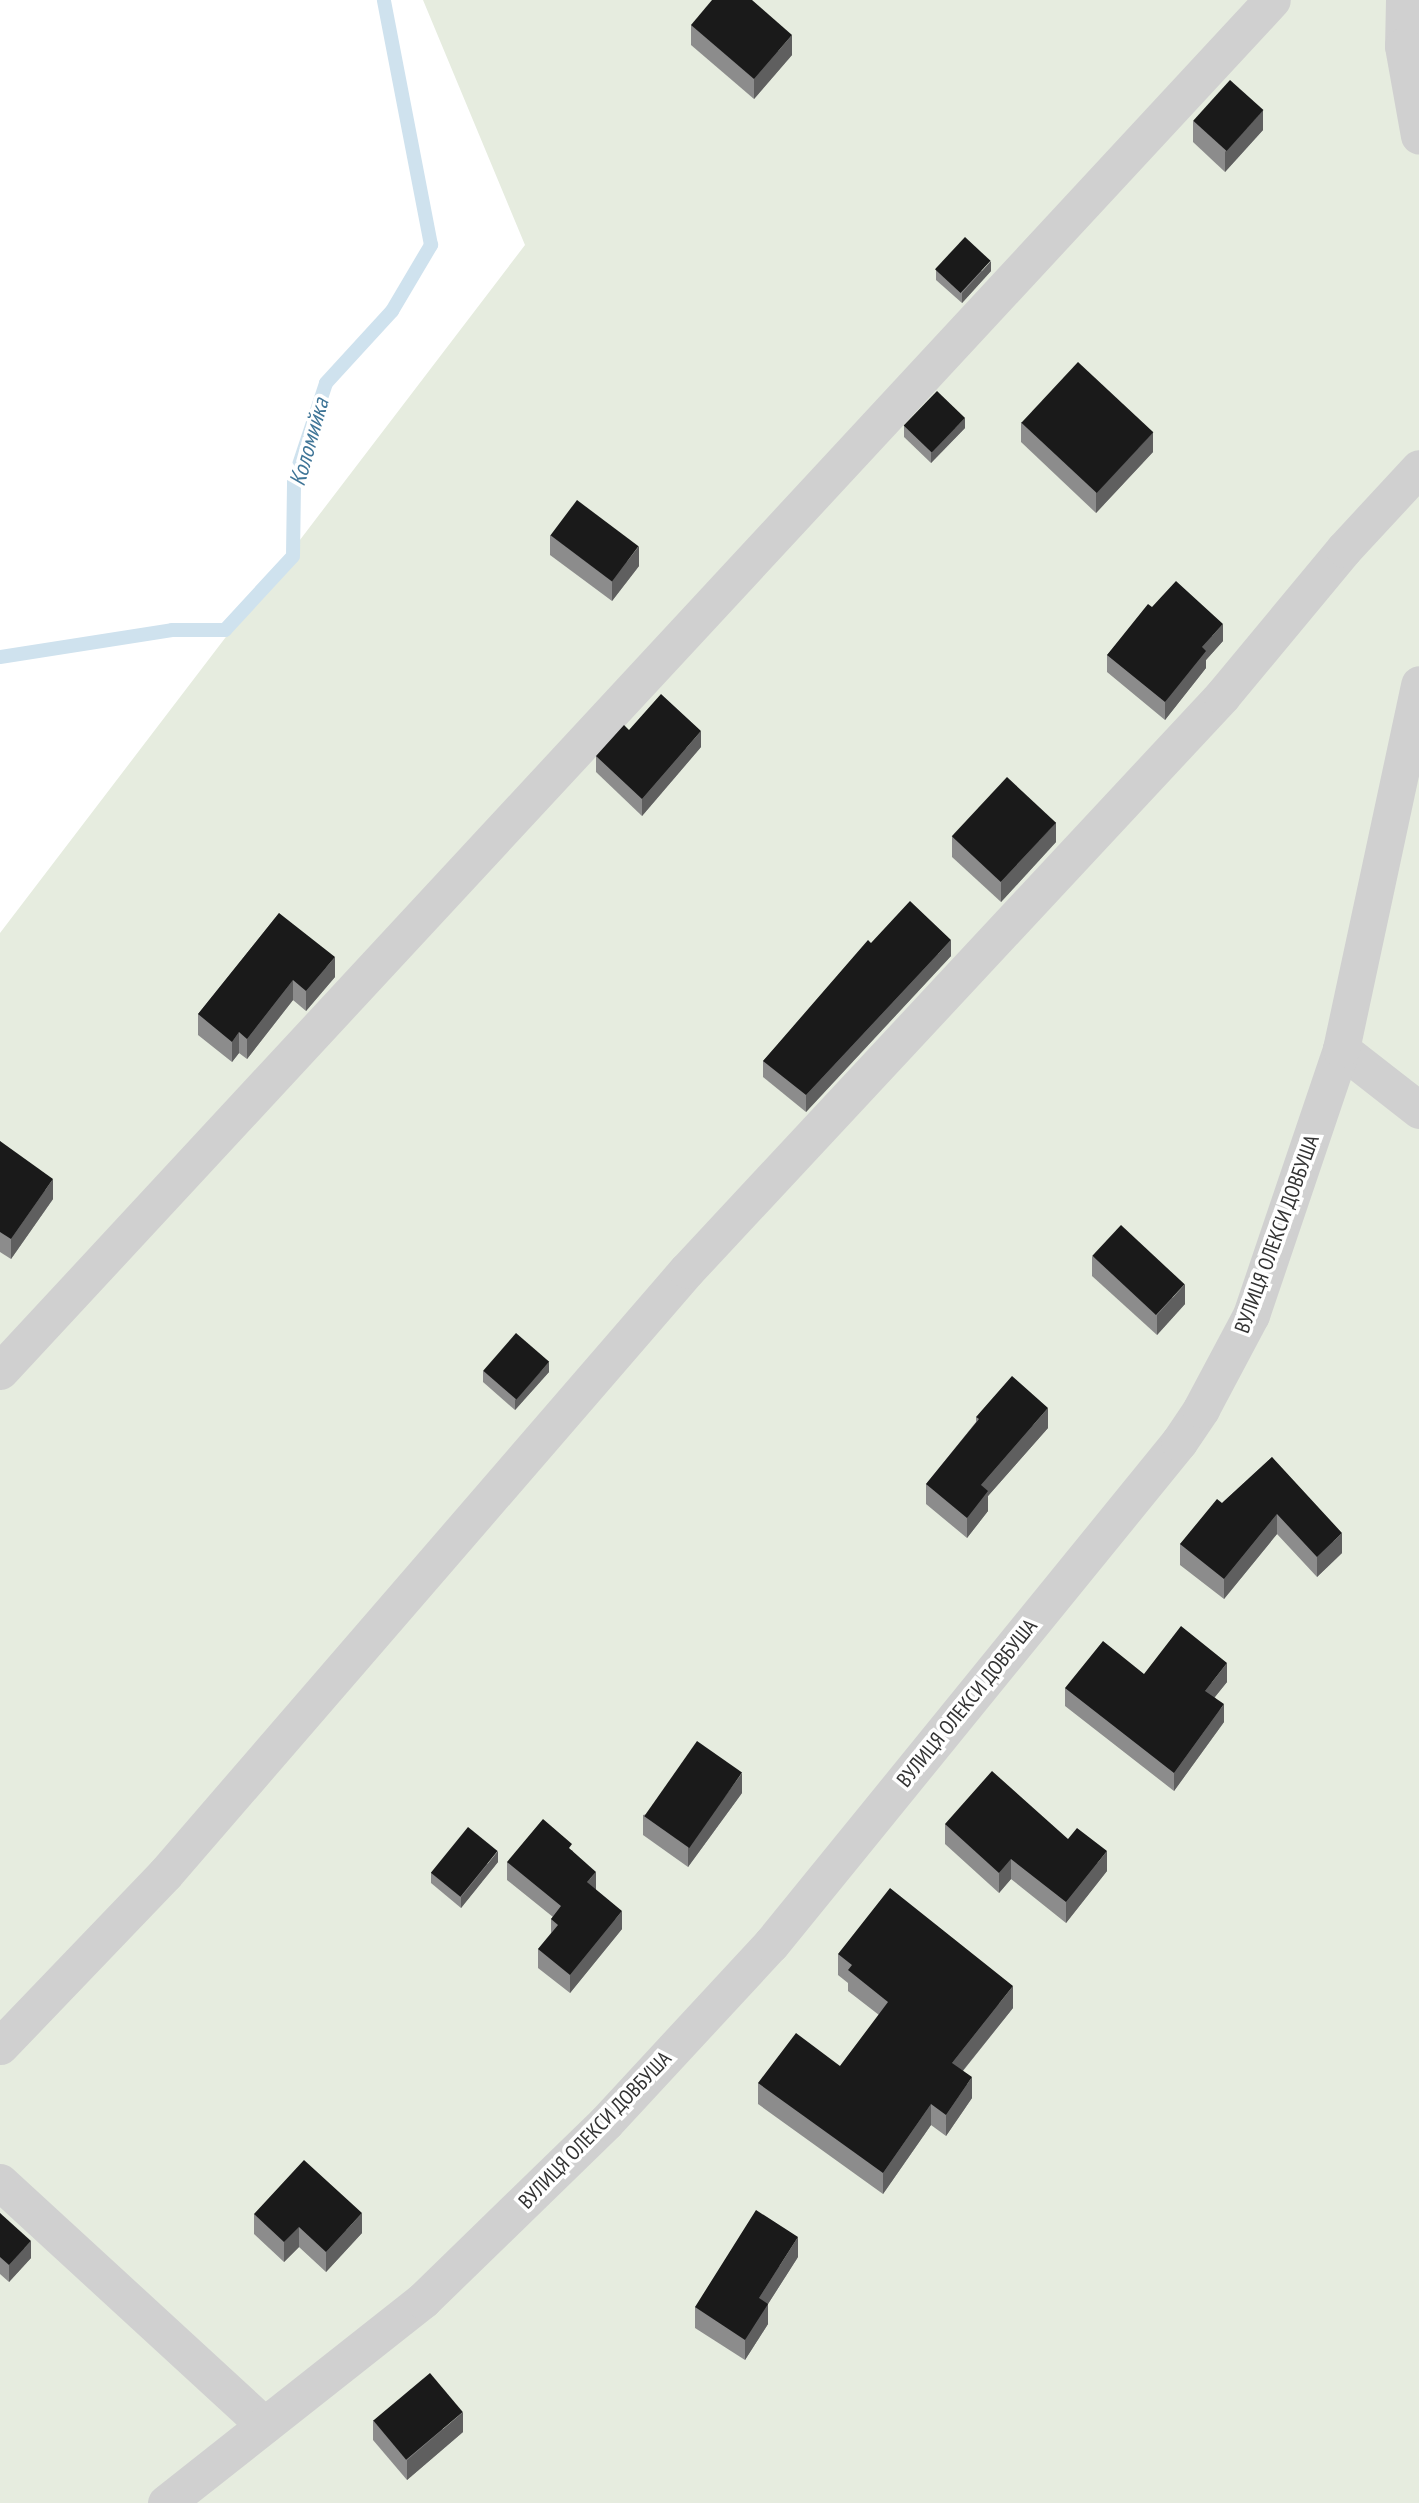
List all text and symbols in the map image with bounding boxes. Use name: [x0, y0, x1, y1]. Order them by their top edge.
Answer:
water label: Коломийка: [283, 395, 335, 489]
street label: ВУЛИЦЯ ОЛЕКСИ ДОВБУША: [1229, 1131, 1325, 1337]
street label: ВУЛИЦЯ ОЛЕКСИ ДОВБУША: [891, 1614, 1043, 1792]
street label: ВУЛИЦЯ ОЛЕКСИ ДОВБУША: [513, 2046, 677, 2214]

